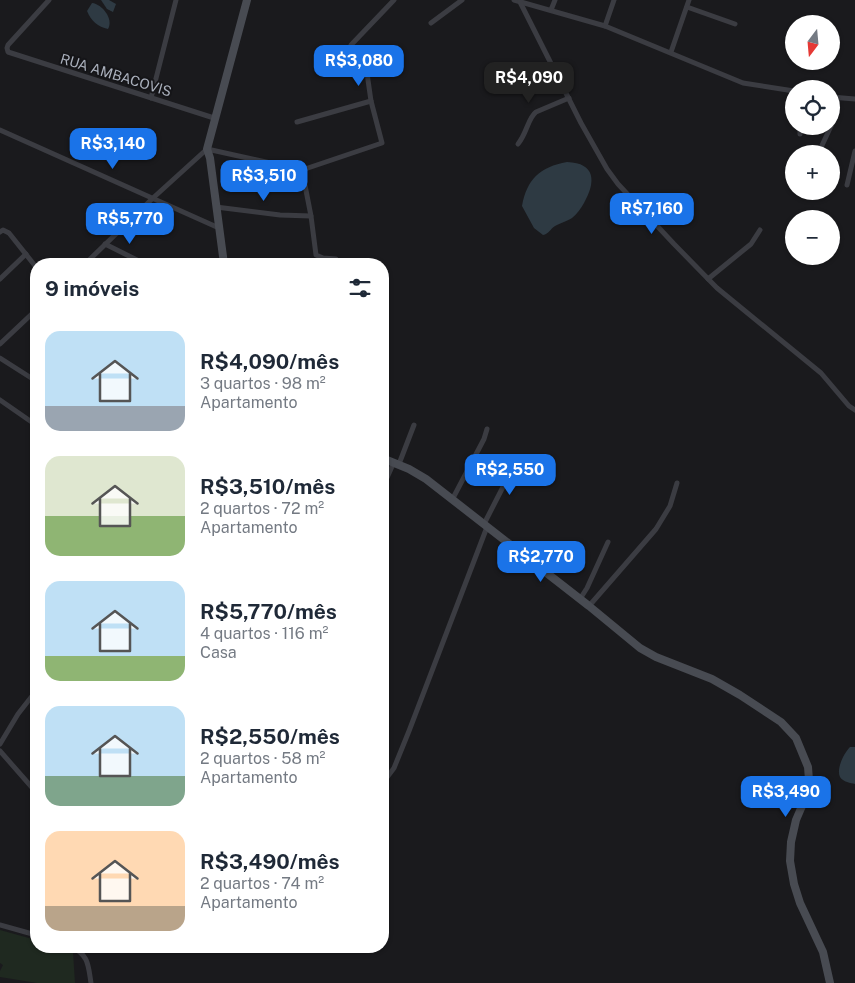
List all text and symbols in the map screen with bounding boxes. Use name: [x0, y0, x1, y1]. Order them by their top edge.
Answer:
north arrow: [785, 15, 840, 70]
map controls: [785, 15, 840, 265]
pin: R$3,080: [313, 44, 405, 87]
street label: RUA AMBACOVIS: [58, 50, 174, 100]
text: R$3,080: [325, 51, 393, 70]
pin: R$4,090: [483, 62, 575, 104]
text: R$4,090: [495, 68, 563, 87]
button: locate: [785, 80, 840, 135]
pin: R$3,140: [67, 128, 159, 170]
text: R$3,140: [81, 134, 145, 153]
button: +: [785, 145, 840, 200]
pin: R$3,510: [218, 160, 310, 202]
text: R$3,510: [231, 166, 297, 185]
pin: R$7,160: [606, 192, 698, 235]
text: R$7,160: [621, 199, 683, 218]
pin: R$5,770: [84, 202, 176, 245]
text: R$5,770: [97, 209, 163, 228]
button: −: [785, 210, 840, 265]
icon: filters: [346, 274, 374, 302]
text: 9 imóveis: [45, 276, 139, 301]
text: R$4,090/mês: [200, 349, 339, 374]
icon: home: [85, 351, 145, 411]
text: 3 quartos · 98 m²: [200, 374, 326, 393]
text: Apartamento: [200, 393, 298, 412]
pin: R$2,550: [464, 454, 556, 496]
text: R$2,550: [476, 460, 544, 479]
text: R$3,510/mês: [200, 474, 335, 499]
icon: home: [85, 476, 145, 536]
text: 2 quartos · 72 m²: [200, 499, 324, 518]
text: Apartamento: [200, 518, 298, 537]
pin: R$2,770: [495, 540, 587, 583]
text: R$2,770: [508, 547, 574, 566]
text: R$5,770/mês: [200, 599, 337, 624]
icon: home: [85, 601, 145, 661]
text: 4 quartos · 116 m²: [200, 624, 328, 643]
text: Casa: [200, 643, 237, 662]
text: R$2,550/mês: [200, 724, 340, 749]
icon: home: [85, 726, 145, 786]
text: 2 quartos · 58 m²: [200, 749, 326, 768]
text: Apartamento: [200, 768, 298, 787]
pin: R$3,490: [740, 776, 832, 818]
text: R$3,490: [752, 782, 820, 801]
text: R$3,490/mês: [200, 849, 340, 874]
icon: home: [85, 851, 145, 911]
text: 2 quartos · 74 m²: [200, 874, 324, 893]
text: Apartamento: [200, 893, 298, 912]

